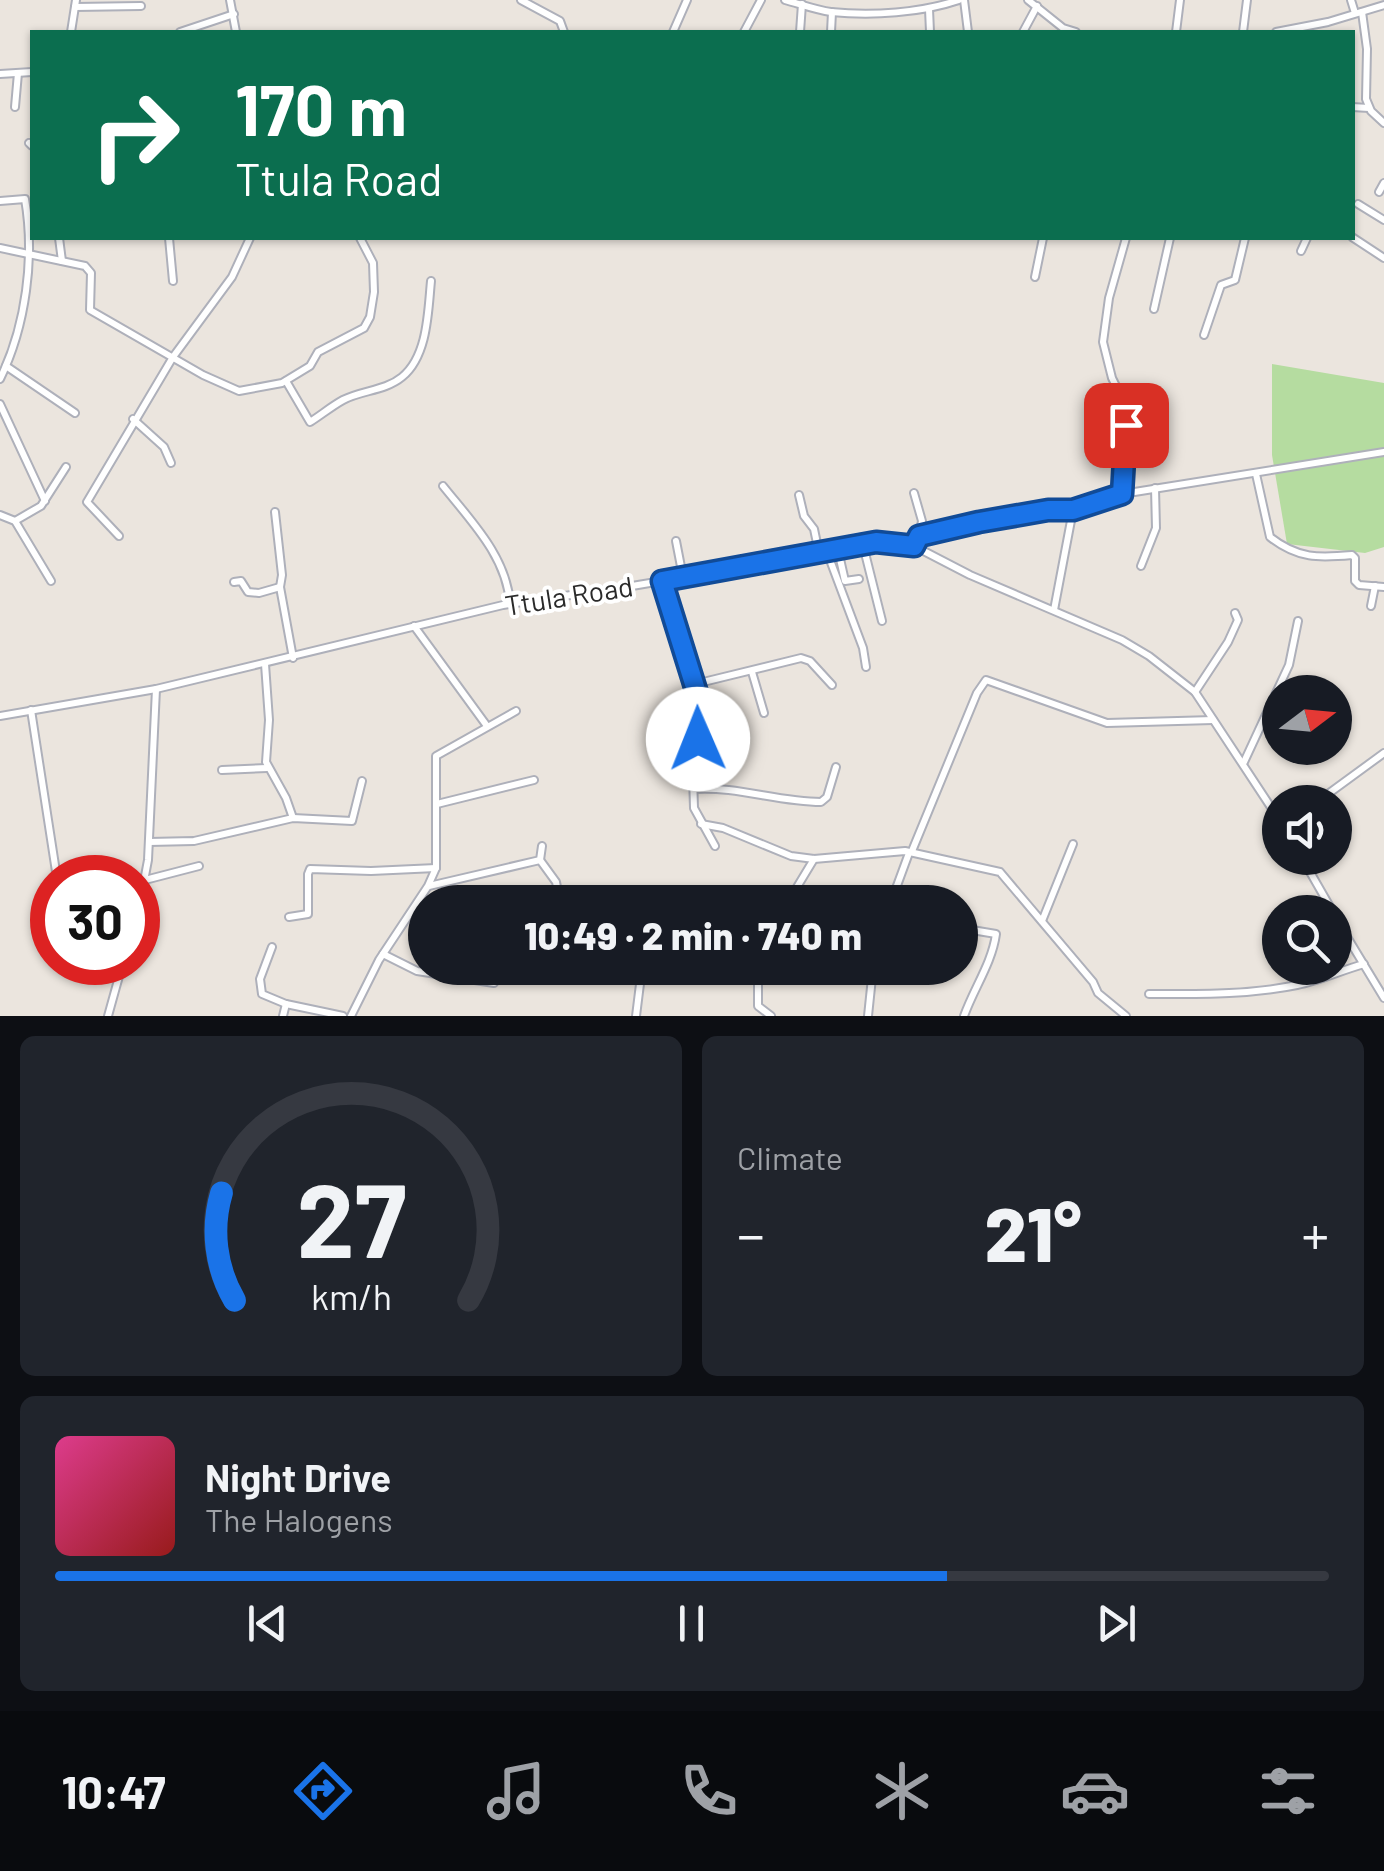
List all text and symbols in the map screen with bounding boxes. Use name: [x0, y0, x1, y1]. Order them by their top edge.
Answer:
text: 170 m: [235, 66, 407, 150]
icon: right: [70, 70, 200, 200]
text: Ttula Road: [235, 151, 443, 205]
pin: [1084, 383, 1169, 468]
icon: arrive: [1099, 398, 1154, 453]
street label: Ttula Road: [502, 568, 635, 622]
north arrow: [1262, 675, 1352, 765]
map controls: [1262, 675, 1352, 985]
position arrow: [646, 687, 750, 791]
button: sound: [1262, 785, 1352, 875]
speed limit sign: 30: [30, 855, 160, 985]
button: search: [1262, 895, 1352, 985]
text: 10:49 · 2 min · 740 m: [524, 912, 862, 958]
text: Climate: [737, 1138, 843, 1176]
text: 27: [296, 1154, 406, 1279]
text: 21°: [984, 1187, 1082, 1277]
text: −: [737, 1200, 765, 1266]
text: +: [1301, 1200, 1329, 1266]
text: km/h: [311, 1274, 391, 1317]
text: Night Drive: [205, 1454, 391, 1500]
text: The Halogens: [205, 1500, 393, 1538]
icon: previous: [240, 1596, 295, 1651]
icon: pause: [664, 1596, 719, 1651]
icon: next: [1089, 1596, 1144, 1651]
icon: directions: [288, 1756, 358, 1826]
icon: music: [481, 1756, 551, 1826]
icon: phone: [674, 1756, 744, 1826]
icon: climate: [867, 1756, 937, 1826]
icon: car: [1060, 1756, 1130, 1826]
icon: filters: [1253, 1756, 1323, 1826]
text: 10:47: [61, 1764, 166, 1818]

